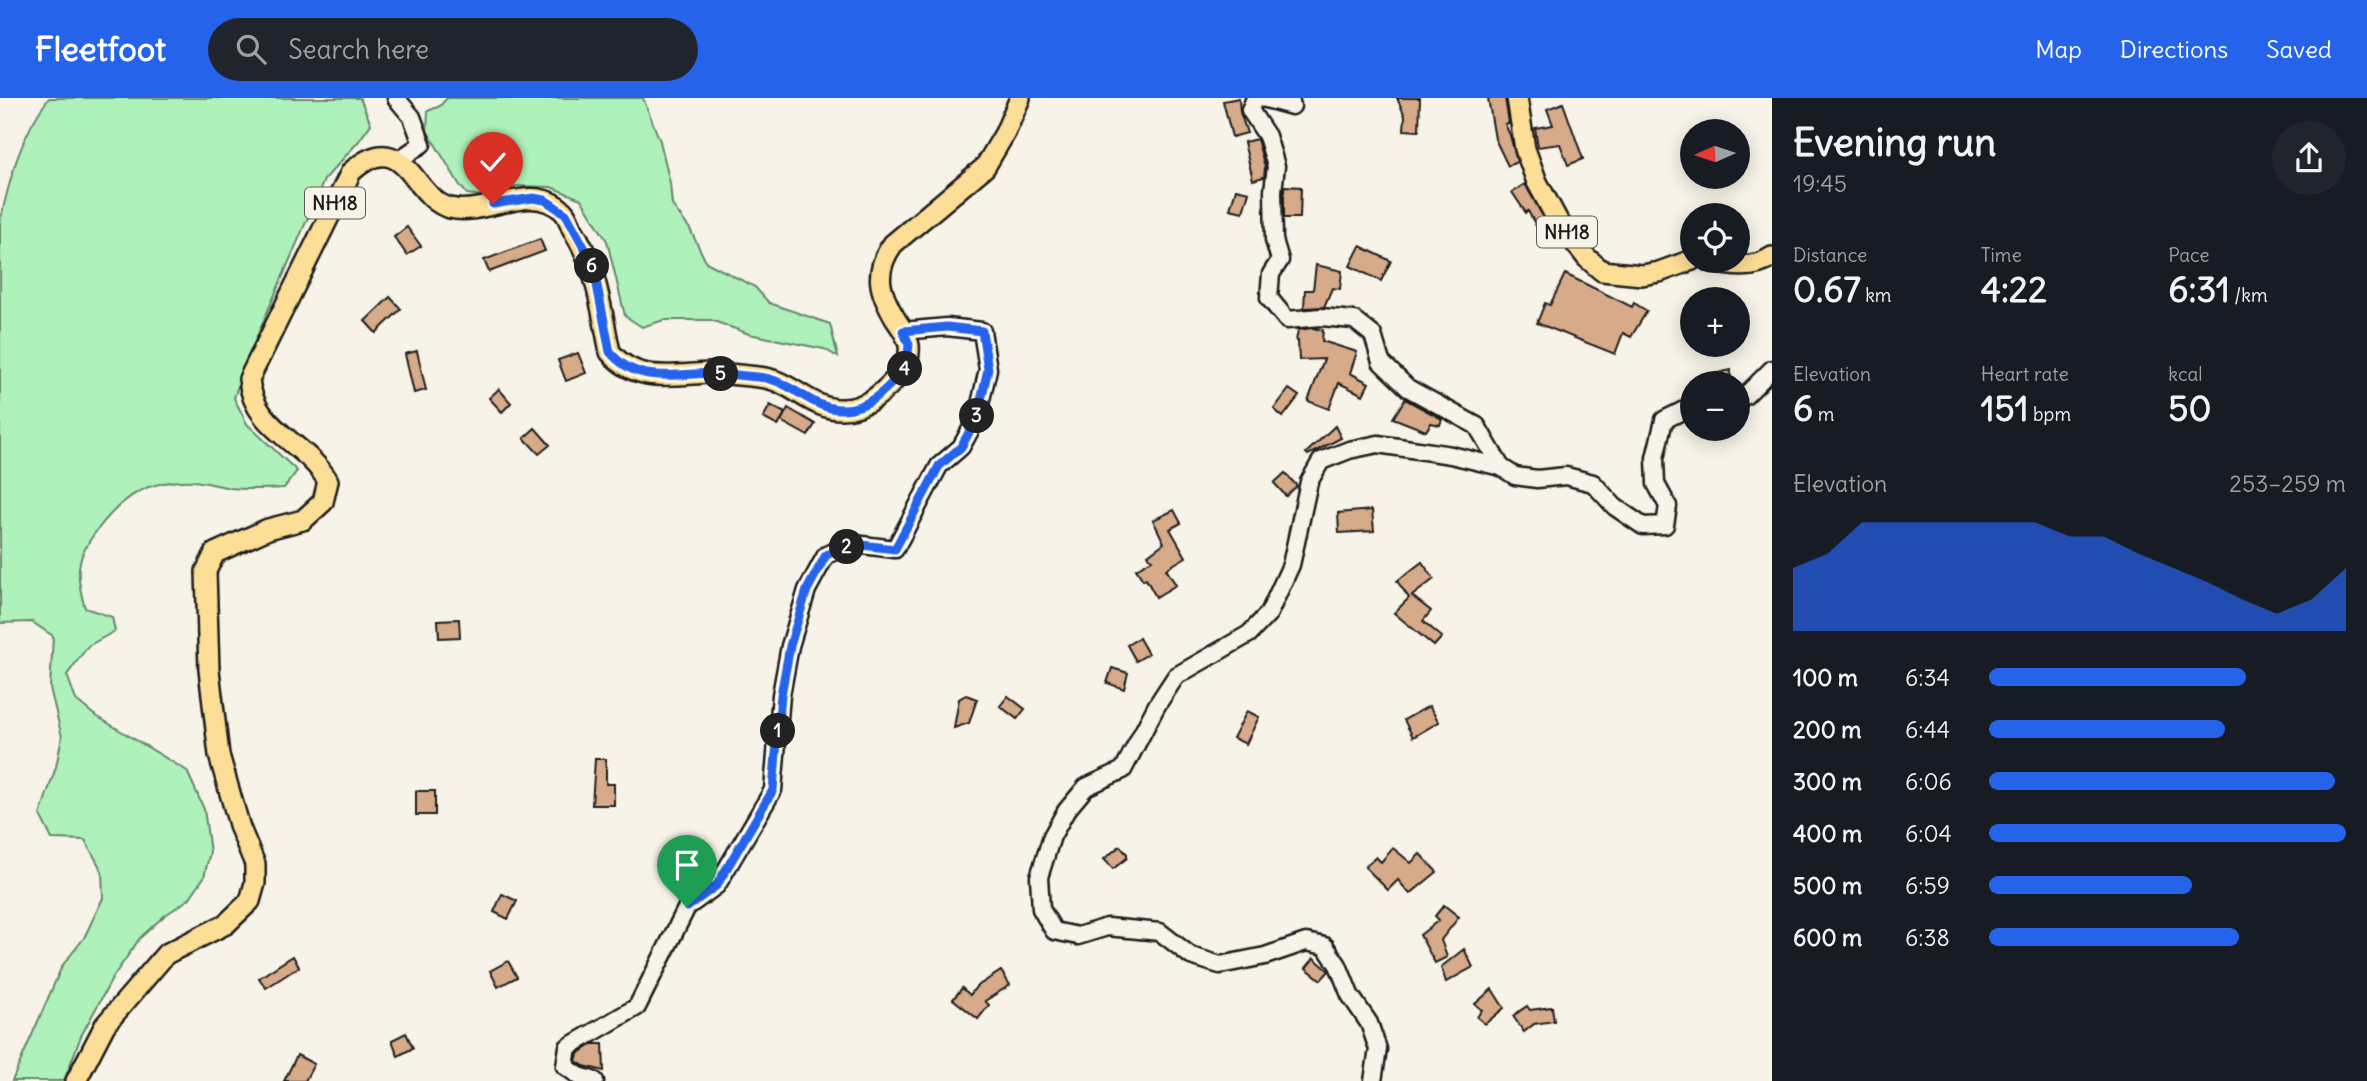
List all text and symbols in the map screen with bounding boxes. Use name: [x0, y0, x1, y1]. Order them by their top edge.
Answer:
search box: [208, 18, 698, 81]
text: Fleetfoot: [35, 28, 166, 70]
icon: search: [232, 30, 270, 68]
text: Search here: [288, 33, 429, 66]
text: Map: [2035, 34, 2082, 64]
text: Directions: [2120, 34, 2228, 64]
text: Saved: [2266, 34, 2332, 64]
north arrow: [1680, 119, 1750, 189]
map controls: [1680, 119, 1750, 441]
text: Evening run: [1793, 119, 1996, 166]
button: share: [2272, 121, 2346, 195]
pin: [463, 132, 523, 204]
icon: check: [474, 143, 512, 181]
text: 19:45: [1793, 169, 1847, 198]
road number: NH18: [305, 188, 365, 218]
button: locate: [1680, 203, 1750, 273]
road number: NH18: [1537, 216, 1597, 248]
text: Distance: [1793, 243, 1867, 267]
text: Time: [1981, 243, 2022, 267]
text: Pace: [2168, 243, 2210, 267]
pin: 6: [574, 248, 610, 284]
text: 6: [586, 253, 597, 277]
text: 0.67: [1793, 267, 1861, 311]
text: 4:22: [1981, 267, 2047, 311]
text: 6:31: [2168, 267, 2230, 311]
text: km: [1861, 283, 1892, 307]
text: /km: [2230, 283, 2268, 307]
button: +: [1680, 287, 1750, 357]
pin: 4: [888, 352, 922, 386]
pin: 5: [704, 356, 738, 392]
text: 4: [899, 356, 910, 380]
text: 5: [715, 361, 726, 385]
text: Elevation: [1793, 362, 1871, 386]
text: Heart rate: [1981, 362, 2069, 386]
text: kcal: [2168, 362, 2203, 386]
button: −: [1680, 371, 1750, 441]
text: 6: [1793, 386, 1813, 430]
text: 151: [1981, 386, 2029, 430]
text: 50: [2168, 386, 2211, 430]
pin: 3: [960, 398, 995, 434]
text: m: [1813, 402, 1834, 426]
text: bpm: [2029, 402, 2071, 426]
text: 3: [971, 403, 982, 427]
text: Elevation: [1793, 469, 1887, 498]
text: 253–259 m: [2229, 469, 2346, 498]
pin: 2: [830, 530, 864, 564]
text: 2: [841, 534, 852, 558]
text: 100 m: [1793, 663, 1858, 692]
text: 6:34: [1905, 663, 1950, 692]
pin: 1: [760, 714, 796, 748]
text: 200 m: [1793, 715, 1862, 744]
text: 6:44: [1905, 715, 1950, 744]
text: 1: [774, 718, 781, 742]
text: 300 m: [1793, 767, 1862, 796]
text: 6:06: [1905, 767, 1952, 796]
text: 400 m: [1793, 819, 1862, 848]
text: 6:04: [1905, 819, 1952, 848]
pin: [657, 835, 717, 907]
icon: arrive: [668, 846, 706, 884]
text: 500 m: [1793, 871, 1862, 900]
text: 6:59: [1905, 871, 1950, 900]
text: 600 m: [1793, 923, 1862, 952]
text: 6:38: [1905, 923, 1950, 952]

